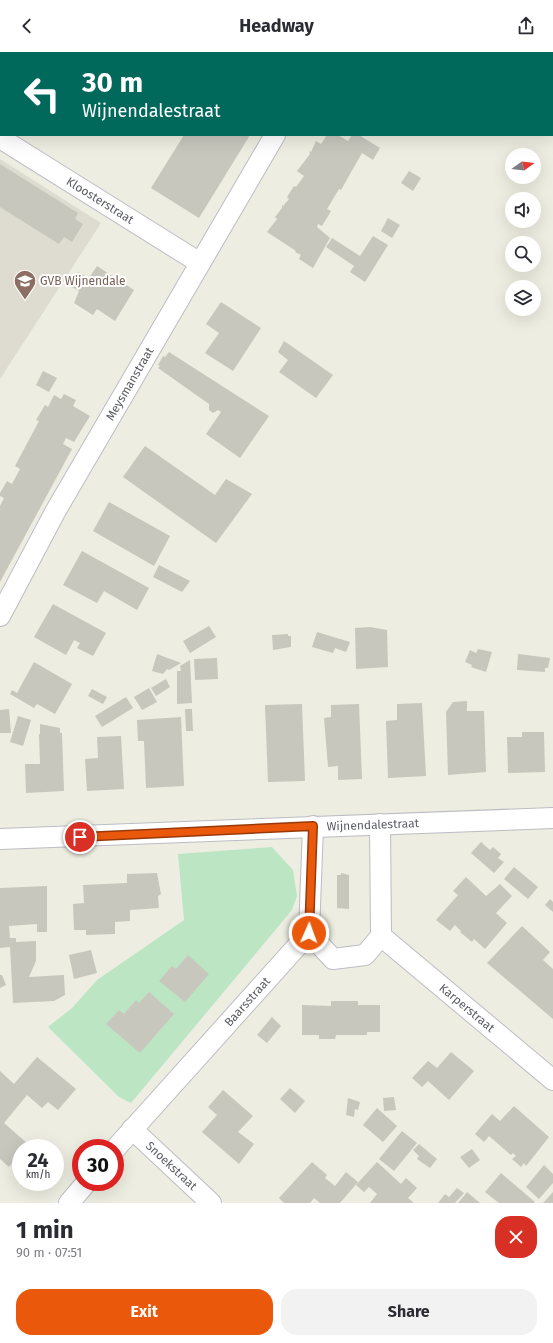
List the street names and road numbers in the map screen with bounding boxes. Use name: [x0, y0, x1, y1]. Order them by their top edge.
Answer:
street label: Kloosterstraat: [64, 174, 137, 227]
street label: Meysmanstraat: [103, 344, 157, 423]
street label: Wijnendalestraat: [326, 816, 420, 834]
street label: Baarsstraat: [221, 974, 274, 1029]
street label: Karperstraat: [436, 981, 498, 1035]
street label: Snoekstraat: [143, 1139, 200, 1194]

